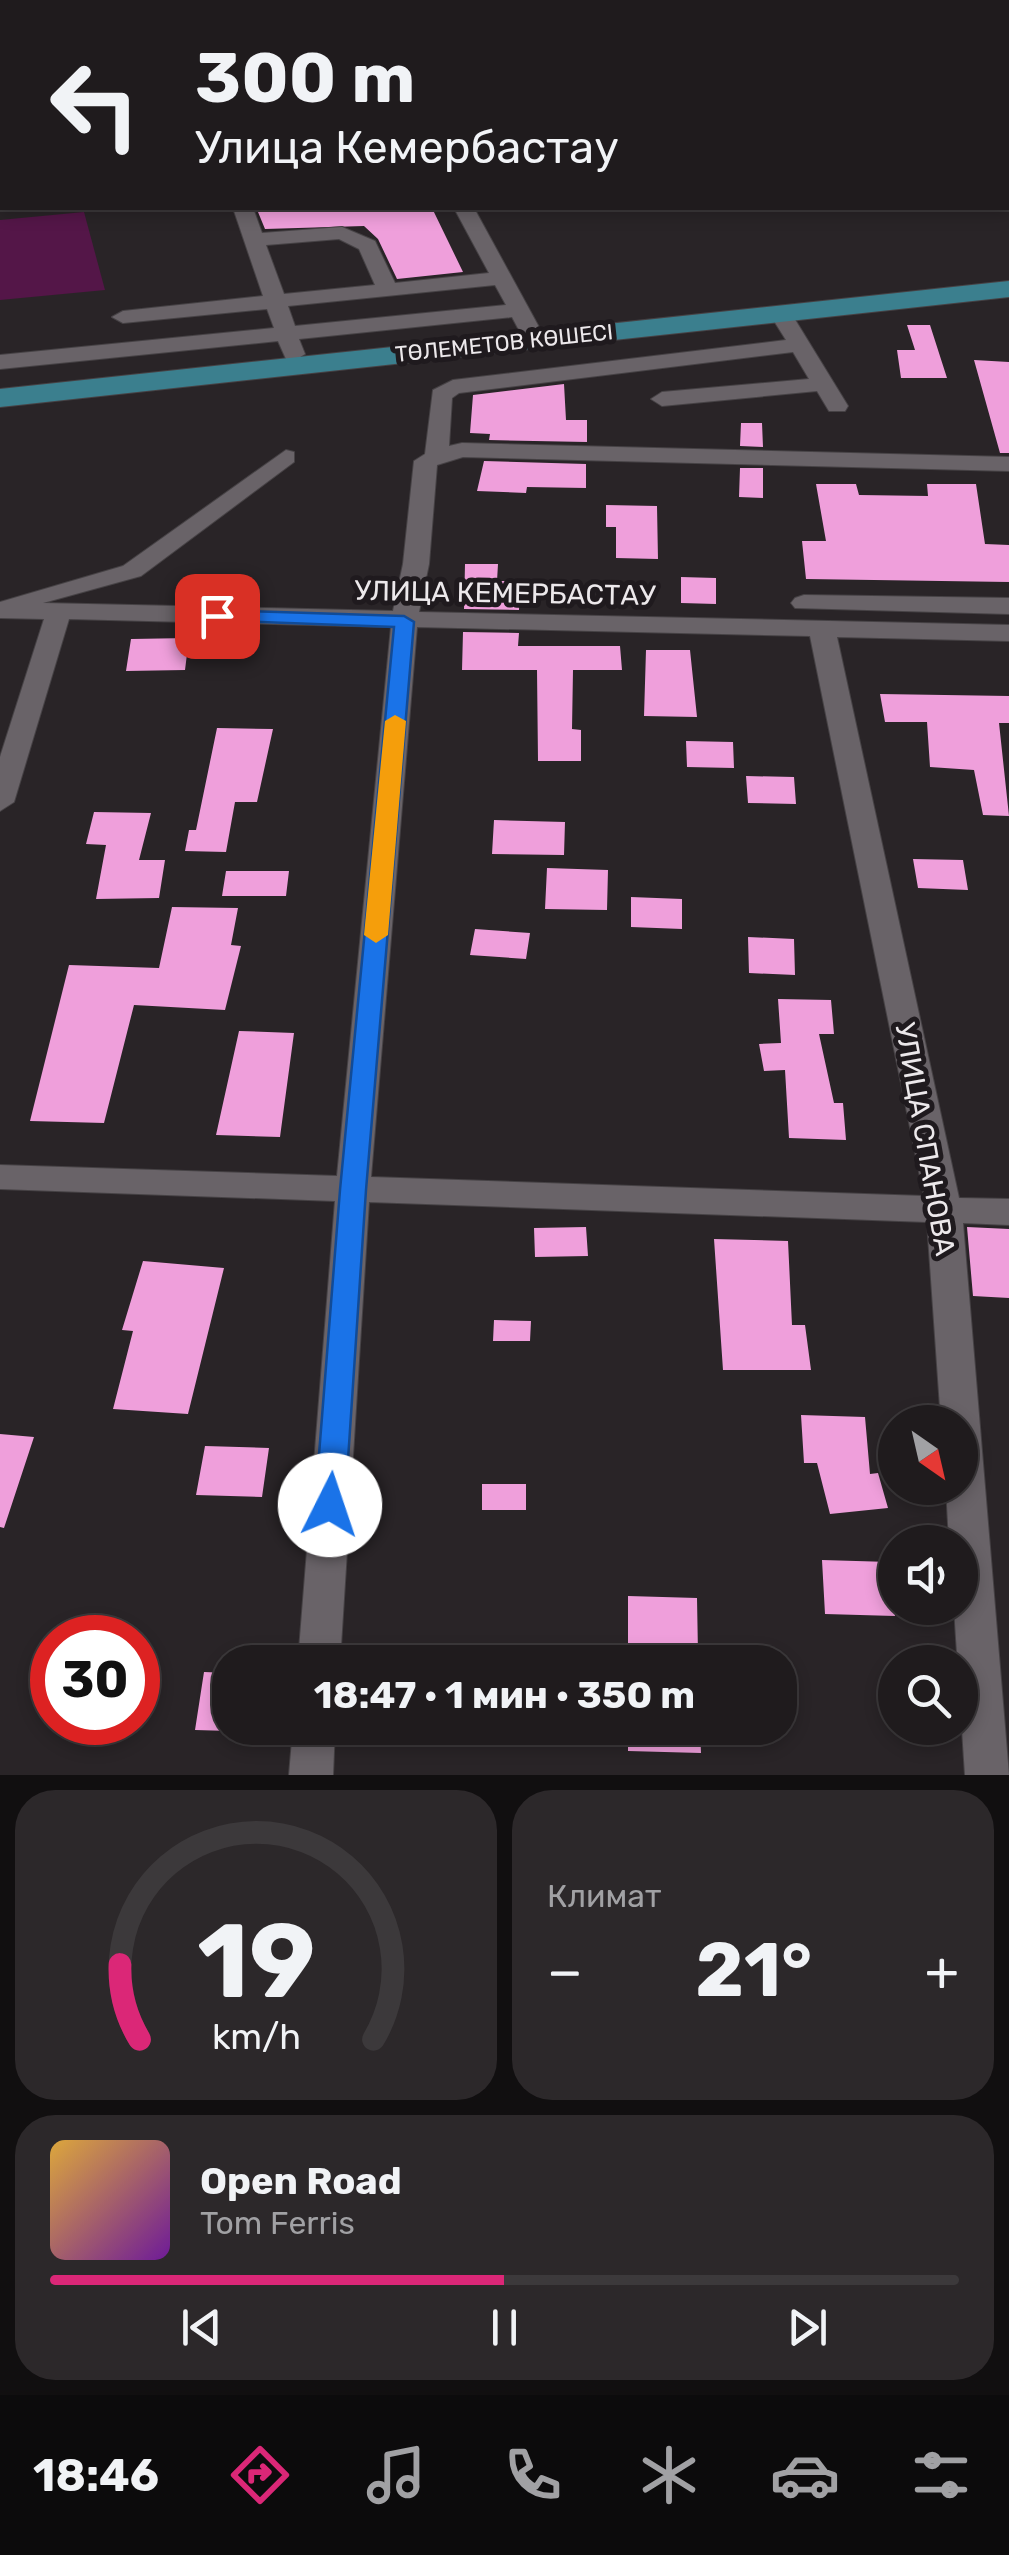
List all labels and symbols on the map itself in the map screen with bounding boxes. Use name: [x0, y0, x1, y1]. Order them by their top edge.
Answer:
street label: ТӨЛЕМЕТОВ КӨШЕСІ: [394, 318, 614, 368]
pin: [175, 574, 260, 659]
street label: УЛИЦА КЕМЕРБАСТАУ: [354, 574, 656, 612]
street label: УЛИЦА СПАНОВА: [888, 1020, 962, 1258]
north arrow: [878, 1405, 978, 1505]
position arrow: [278, 1453, 382, 1557]
speed limit sign: 30: [30, 1615, 160, 1745]

